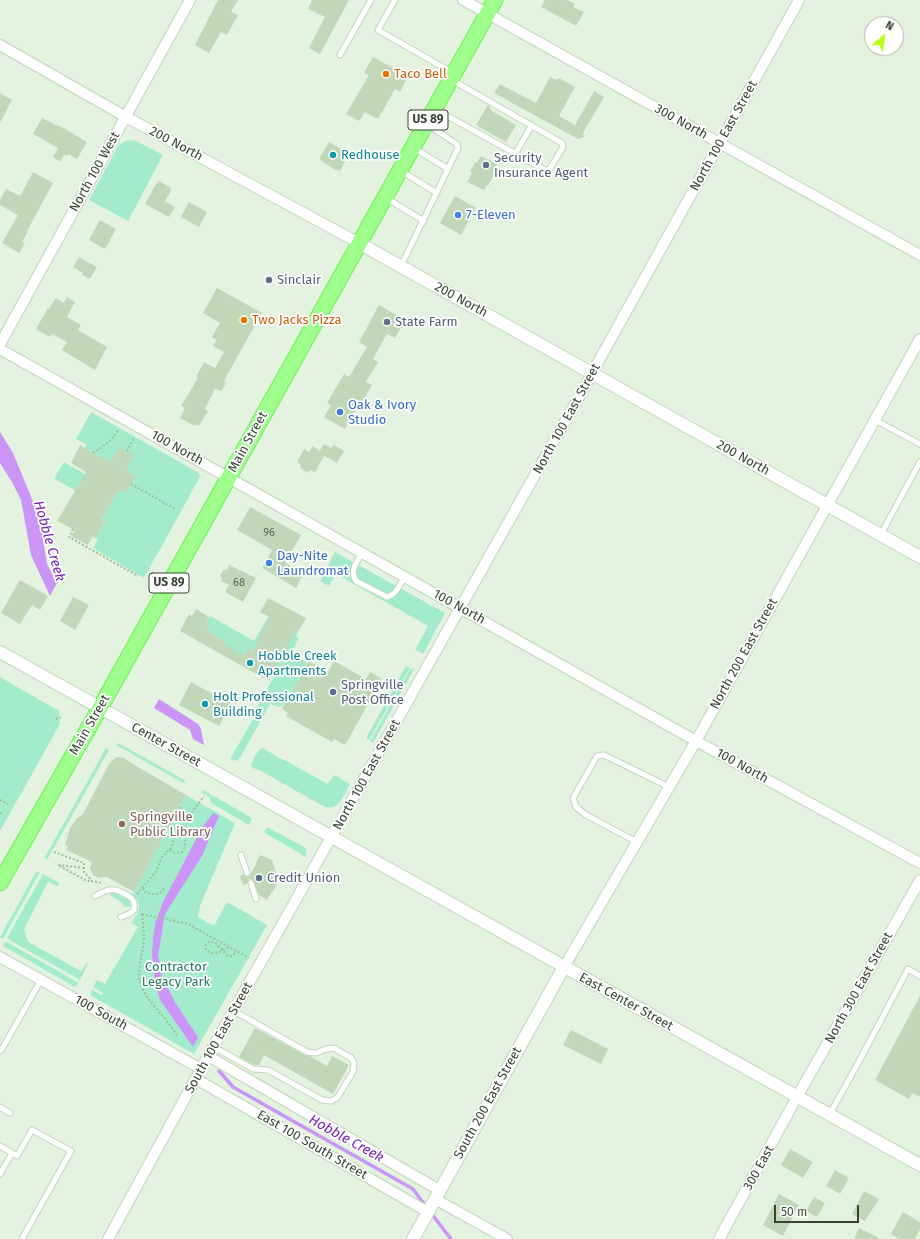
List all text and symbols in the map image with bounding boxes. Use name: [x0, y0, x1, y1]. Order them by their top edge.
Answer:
north arrow: [864, 16, 904, 56]
text: N: [883, 18, 896, 33]
place label: Taco Bell: [394, 66, 447, 82]
marker: Taco Bell: [381, 69, 391, 79]
street label: North 100 East Street: [687, 78, 761, 194]
street label: 300 North: [652, 101, 710, 143]
road number: US 89: [408, 110, 448, 130]
street label: 200 North: [147, 123, 205, 165]
street label: North 100 West: [67, 129, 123, 215]
place label: Redhouse: [341, 147, 399, 163]
marker: Redhouse: [328, 150, 338, 160]
place label: Security Insurance Agent: [494, 150, 588, 181]
marker: Security Insurance Agent: [481, 160, 491, 170]
place label: 7-Eleven: [466, 207, 516, 223]
marker: 7-Eleven: [453, 210, 463, 220]
place label: Sinclair: [277, 272, 321, 288]
marker: Sinclair: [264, 275, 274, 285]
street label: 200 North: [432, 279, 490, 321]
place label: Two Jacks Pizza: [252, 312, 342, 328]
place label: State Farm: [395, 314, 458, 330]
marker: Two Jacks Pizza: [239, 315, 249, 325]
marker: State Farm: [382, 317, 392, 327]
street label: North 100 East Street: [530, 361, 604, 477]
place label: Oak & Ivory Studio: [348, 397, 416, 428]
marker: Oak & Ivory Studio: [335, 407, 345, 417]
street label: Main Street: [225, 409, 271, 475]
street label: 100 North: [148, 427, 206, 469]
street label: 200 North: [714, 437, 772, 479]
water label: Hobble Creek: [29, 499, 69, 583]
house number: 96: [263, 526, 275, 540]
place label: Day-Nite Laundromat: [277, 548, 348, 579]
marker: Day-Nite Laundromat: [264, 558, 274, 568]
road number: US 89: [149, 573, 189, 593]
house number: 68: [233, 576, 245, 590]
street label: 100 North: [430, 586, 488, 628]
street label: North 200 East Street: [707, 596, 781, 712]
place label: Hobble Creek Apartments: [258, 648, 337, 679]
marker: Hobble Creek Apartments: [245, 658, 255, 668]
place label: Springville Post Office: [341, 677, 404, 708]
marker: Springville Post Office: [328, 687, 338, 697]
place label: Holt Professional Building: [213, 689, 314, 720]
street label: Main Street: [66, 692, 114, 758]
marker: Holt Professional Building: [200, 699, 210, 709]
street label: North 100 East Street: [330, 717, 404, 833]
street label: Center Street: [129, 720, 203, 770]
street label: 100 North: [713, 745, 771, 787]
place label: Springville Public Library: [130, 809, 211, 840]
marker: Springville Public Library: [117, 819, 127, 829]
place label: Credit Union: [267, 870, 340, 886]
marker: Credit Union: [254, 873, 264, 883]
street label: North 300 East Street: [822, 930, 896, 1046]
park label: Contractor Legacy Park: [142, 959, 210, 990]
street label: East Center Street: [576, 970, 676, 1034]
street label: South 100 East Street: [182, 980, 256, 1096]
street label: 100 South: [72, 992, 130, 1034]
street label: South 200 East Street: [451, 1044, 525, 1162]
street label: East 100 South Street: [254, 1107, 370, 1183]
water label: Hobble Creek: [306, 1112, 386, 1166]
street label: 300 East: [740, 1143, 778, 1193]
scale bar: [776, 1197, 861, 1223]
text: 50 m: [781, 1205, 807, 1219]

